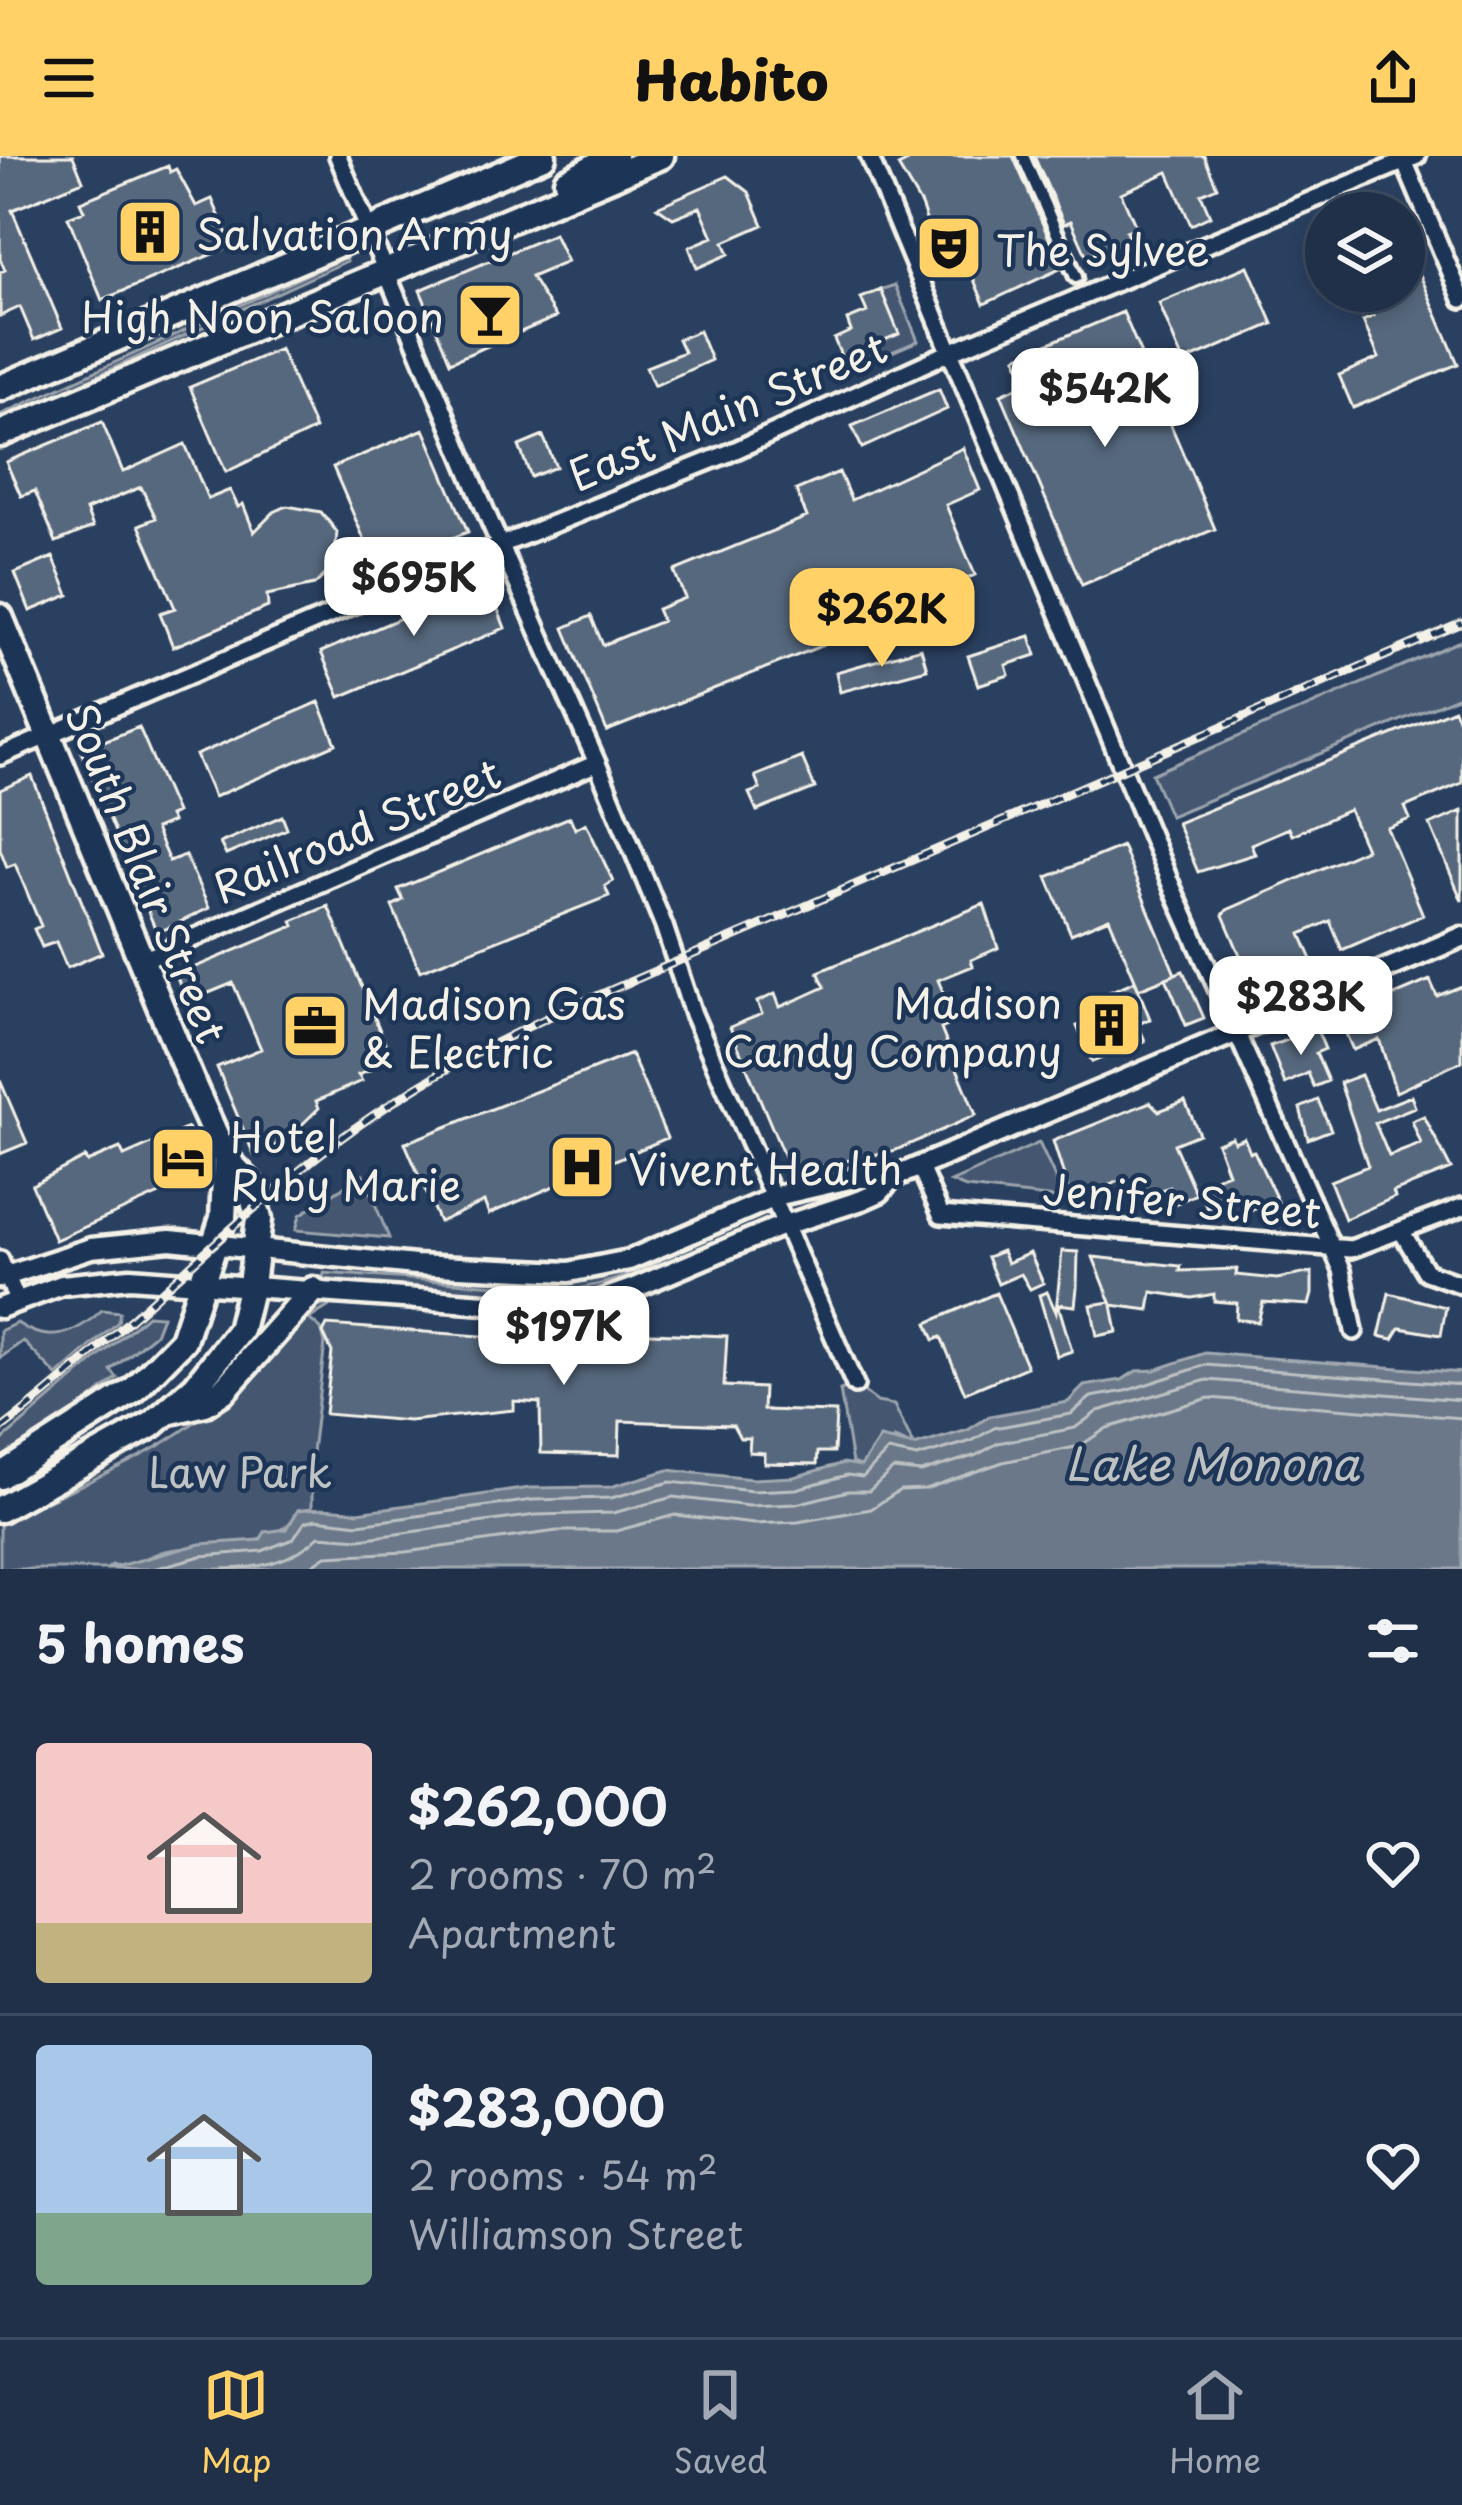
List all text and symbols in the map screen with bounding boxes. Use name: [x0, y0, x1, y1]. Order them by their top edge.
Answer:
text: Habito: [634, 38, 828, 119]
icon: menu: [36, 45, 102, 111]
icon: share: [1360, 45, 1426, 111]
map controls: [1305, 192, 1425, 312]
button: layers: [1305, 192, 1425, 312]
building icon: Salvation Army: [115, 197, 185, 267]
place label: Salvation Army: [196, 201, 513, 264]
theatre icon: The Sylvee: [914, 213, 984, 283]
place label: The Sylvee: [996, 217, 1210, 280]
bar icon: High Noon Saloon: [455, 280, 525, 350]
place label: High Noon Saloon: [81, 284, 444, 347]
street label: East Main Street: [558, 314, 896, 506]
pin: $542K: [1021, 348, 1189, 450]
text: $542K: [1038, 357, 1172, 416]
pin: $695K: [330, 537, 498, 639]
text: $695K: [351, 546, 477, 605]
pin: $262K: [798, 568, 966, 670]
text: $262K: [817, 577, 947, 636]
street label: South Blair Street: [51, 694, 245, 1052]
street label: Railroad Street: [202, 740, 510, 918]
pin: $283K: [1217, 956, 1385, 1058]
text: $283K: [1236, 965, 1366, 1024]
place label: Madison Candy Company: [723, 970, 1062, 1081]
place label: Madison Gas & Electric: [362, 971, 626, 1082]
building icon: Madison Candy Company: [1074, 990, 1144, 1060]
office icon: Madison Gas & Electric: [280, 991, 350, 1061]
place label: Hotel Ruby Marie: [230, 1104, 461, 1215]
hotel icon: Hotel Ruby Marie: [148, 1124, 218, 1194]
hospital icon: Vivent Health: [547, 1132, 617, 1202]
place label: Vivent Health: [628, 1136, 902, 1199]
street label: Jenifer Street: [1040, 1155, 1324, 1243]
pin: $197K: [480, 1286, 648, 1388]
text: $197K: [505, 1295, 623, 1354]
water label: Lake Monona: [1065, 1428, 1360, 1496]
park label: Law Park: [148, 1439, 332, 1502]
text: 5 homes: [36, 1603, 245, 1680]
icon: filters: [1360, 1608, 1426, 1674]
text: $262,000: [408, 1766, 668, 1843]
icon: home: [132, 1791, 276, 1935]
icon: heart: [1360, 1830, 1426, 1896]
text: 2 rooms · 70 m²: [408, 1843, 717, 1902]
text: Apartment: [408, 1902, 616, 1961]
text: $283,000: [408, 2067, 665, 2144]
icon: home: [132, 2093, 276, 2237]
icon: heart: [1360, 2132, 1426, 2198]
text: 2 rooms · 54 m²: [408, 2144, 718, 2203]
text: Williamson Street: [408, 2203, 743, 2262]
tab: Map: [201, 2362, 272, 2484]
tab: Saved: [674, 2362, 767, 2484]
tab: Home: [1169, 2362, 1261, 2484]

